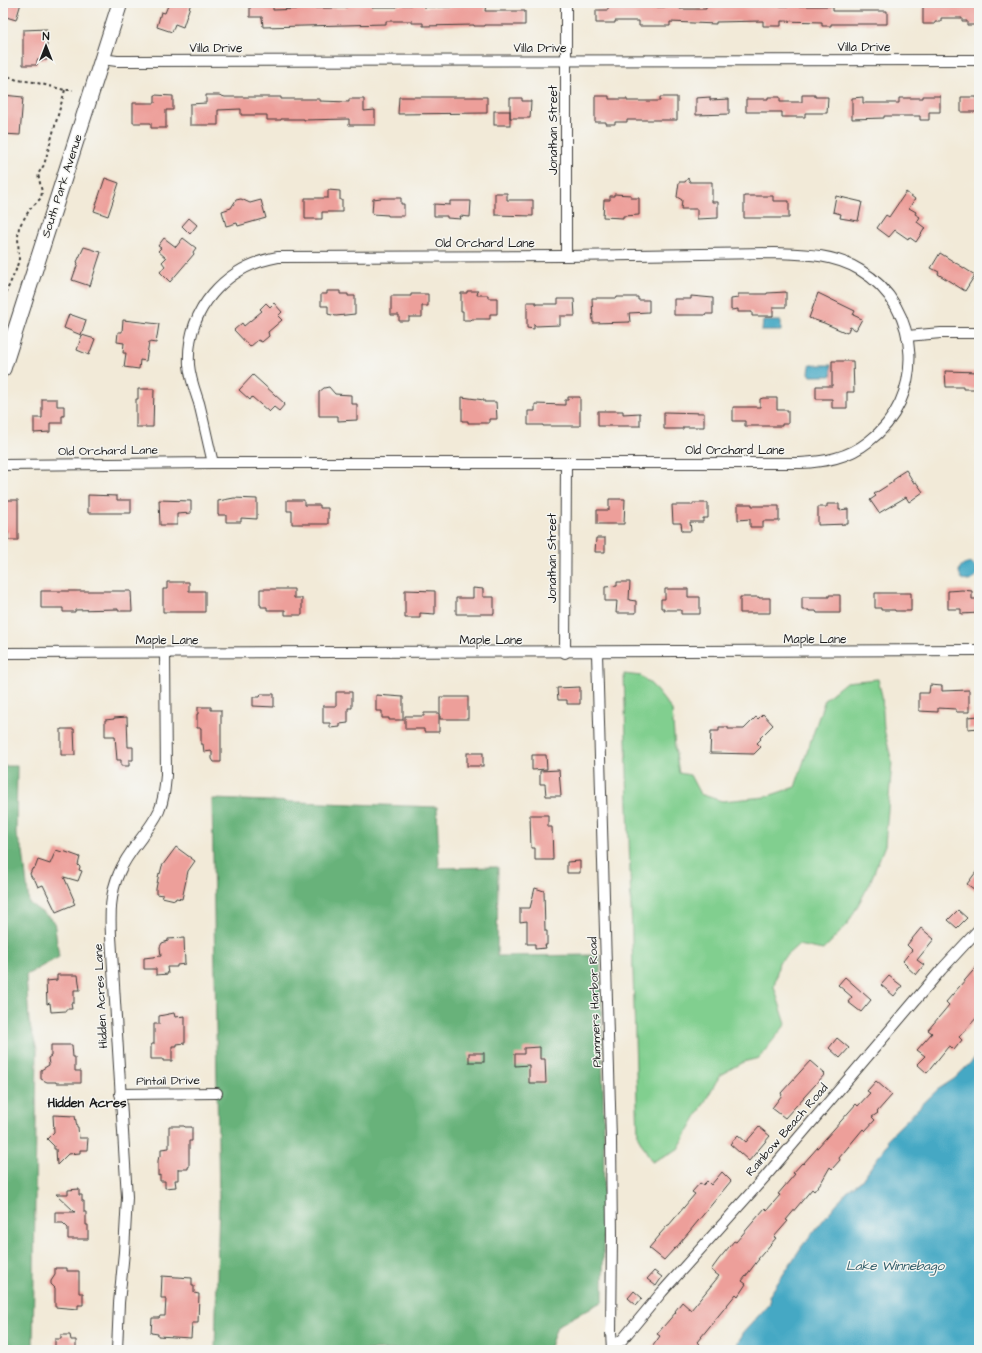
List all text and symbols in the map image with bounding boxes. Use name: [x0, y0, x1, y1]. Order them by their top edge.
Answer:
north arrow: [26, 26, 66, 66]
text: N: [43, 29, 50, 44]
street label: Villa Drive: [838, 39, 891, 56]
street label: Villa Drive: [190, 40, 243, 57]
street label: Villa Drive: [514, 40, 567, 57]
street label: Jonathan Street: [545, 85, 562, 175]
street label: South Park Avenue: [37, 132, 87, 240]
street label: Old Orchard Lane: [435, 235, 535, 252]
street label: Old Orchard Lane: [58, 442, 158, 460]
street label: Old Orchard Lane: [685, 442, 785, 459]
street label: Jonathan Street: [544, 513, 561, 603]
street label: Maple Lane: [784, 631, 847, 648]
street label: Maple Lane: [136, 632, 199, 649]
street label: Maple Lane: [460, 632, 523, 649]
street label: Plummers Harbor Road: [584, 936, 606, 1068]
street label: Hidden Acres Lane: [90, 943, 112, 1049]
street label: Pintail Drive: [136, 1072, 201, 1090]
street label: Rainbow Beach Road: [742, 1080, 832, 1180]
district label: Hidden Acres: [47, 1094, 127, 1112]
water label: Lake Winnebago: [846, 1257, 946, 1276]

